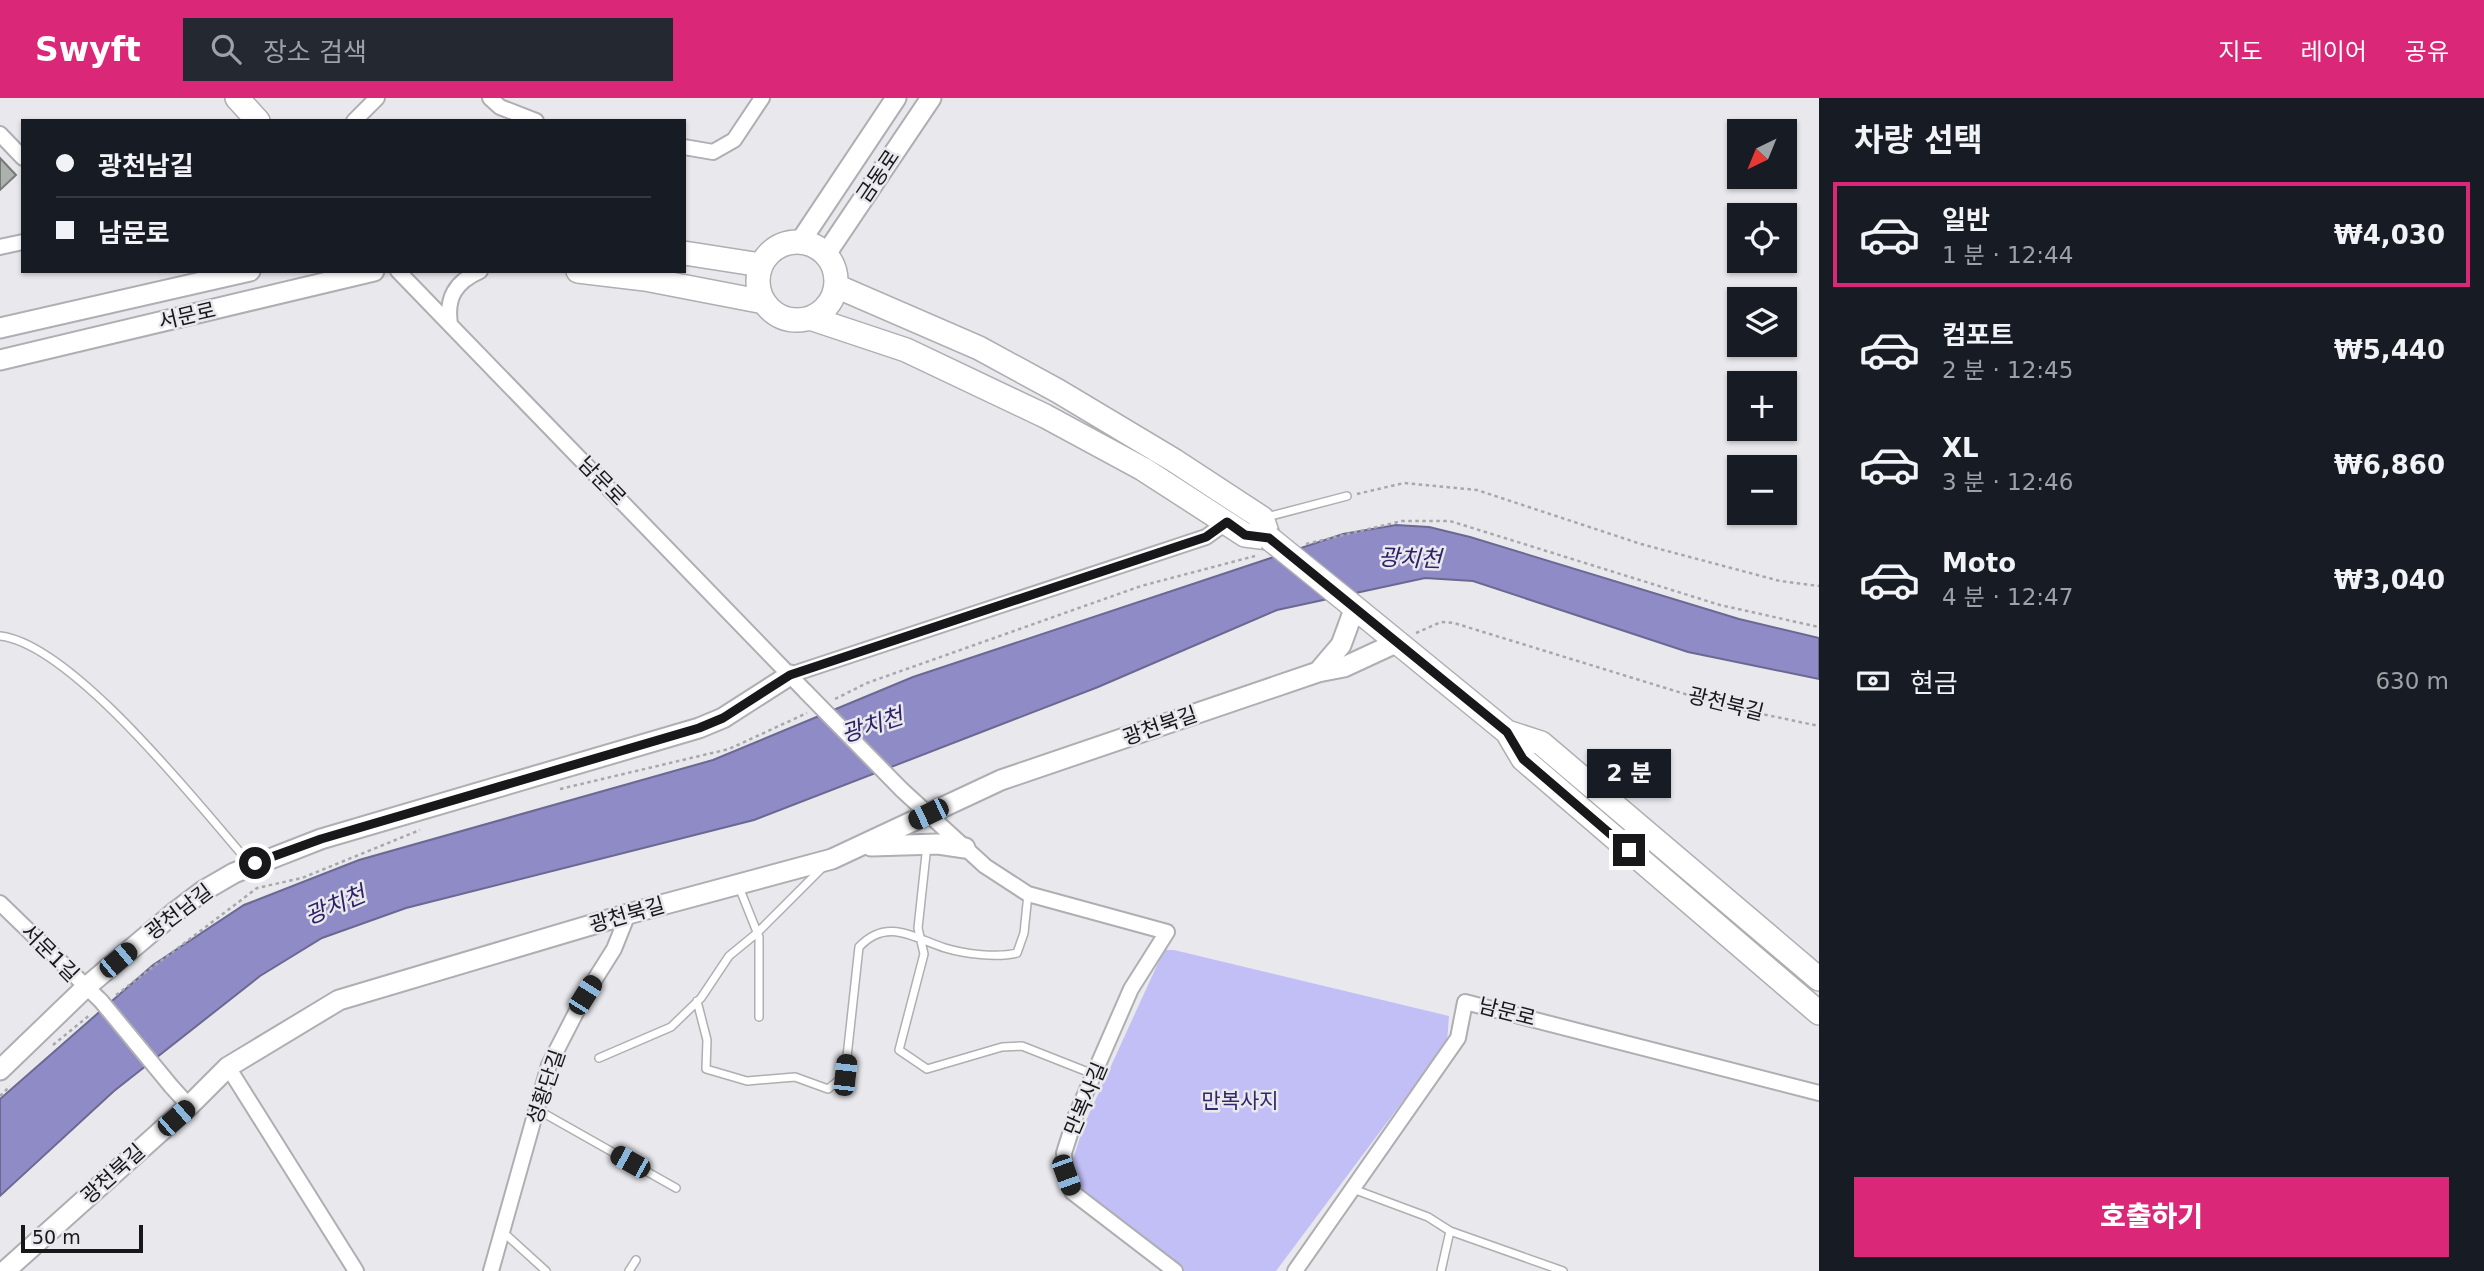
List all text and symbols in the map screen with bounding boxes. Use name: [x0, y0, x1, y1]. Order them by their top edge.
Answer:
search box: [183, 18, 673, 81]
text: Swyft: [35, 30, 141, 69]
icon: search: [207, 30, 245, 68]
text: 장소 검색: [263, 37, 367, 67]
text: 지도: [2218, 38, 2263, 66]
text: 레이어: [2301, 38, 2367, 66]
text: 공유: [2405, 38, 2449, 66]
north arrow: [1727, 119, 1797, 189]
map controls: [1727, 119, 1797, 525]
text: 차량 선택: [1854, 121, 1983, 159]
street label: 금동로: [852, 145, 904, 207]
text: 광천남길: [98, 151, 194, 181]
button: locate: [1727, 203, 1797, 273]
icon: car: [1858, 203, 1921, 266]
text: 일반: [1942, 205, 1990, 235]
text: 남문로: [98, 218, 170, 248]
text: ₩4,030: [2334, 220, 2445, 250]
text: 1 분 · 12:44: [1942, 242, 2073, 268]
button: layers: [1727, 287, 1797, 357]
street label: 서문로: [156, 298, 218, 334]
icon: car: [1858, 318, 1921, 381]
text: 컴포트: [1942, 320, 2014, 350]
text: ₩5,440: [2334, 335, 2445, 365]
text: 2 분 · 12:45: [1942, 357, 2073, 383]
button: +: [1727, 371, 1797, 441]
icon: car: [1858, 433, 1921, 496]
text: XL: [1942, 433, 1979, 463]
text: ₩6,860: [2334, 450, 2445, 480]
street label: 남문로: [573, 452, 631, 510]
button: −: [1727, 455, 1797, 525]
text: 3 분 · 12:46: [1942, 469, 2073, 495]
water label: 광치천: [1378, 544, 1445, 572]
icon: car: [1858, 548, 1921, 611]
text: Moto: [1942, 548, 2016, 578]
text: ₩3,040: [2334, 565, 2445, 595]
text: 4 분 · 12:47: [1942, 584, 2073, 610]
icon: cash: [1854, 662, 1892, 700]
text: 현금: [1910, 668, 1958, 698]
text: 630 m: [2375, 668, 2449, 694]
street label: 광천북길: [1686, 683, 1766, 725]
water label: 광치천: [838, 702, 909, 747]
street label: 광천북길: [1120, 702, 1200, 750]
callout: 2 분: [1587, 748, 1671, 798]
text: 2 분: [1606, 760, 1652, 786]
car: [905, 795, 952, 833]
route end: [1613, 834, 1645, 866]
route start: [239, 847, 271, 879]
street label: 광천남길: [141, 879, 217, 945]
water label: 광치천: [301, 880, 372, 929]
street label: 광천북길: [587, 893, 667, 937]
street label: 서문1길: [16, 919, 84, 987]
car: [96, 938, 141, 982]
car: [565, 972, 606, 1018]
street label: 남문로: [1476, 993, 1538, 1031]
street label: 성황단길: [522, 1047, 570, 1127]
car: [833, 1053, 858, 1097]
street label: 만복사길: [1060, 1059, 1112, 1139]
park label: 만복사지: [1201, 1089, 1279, 1113]
car: [154, 1096, 199, 1140]
street label: 광천북길: [76, 1139, 150, 1209]
car: [607, 1143, 654, 1181]
car: [1049, 1152, 1084, 1198]
button: 호출하기: [1854, 1177, 2449, 1257]
scale bar: [21, 1222, 144, 1254]
text: 50 m: [32, 1226, 81, 1248]

